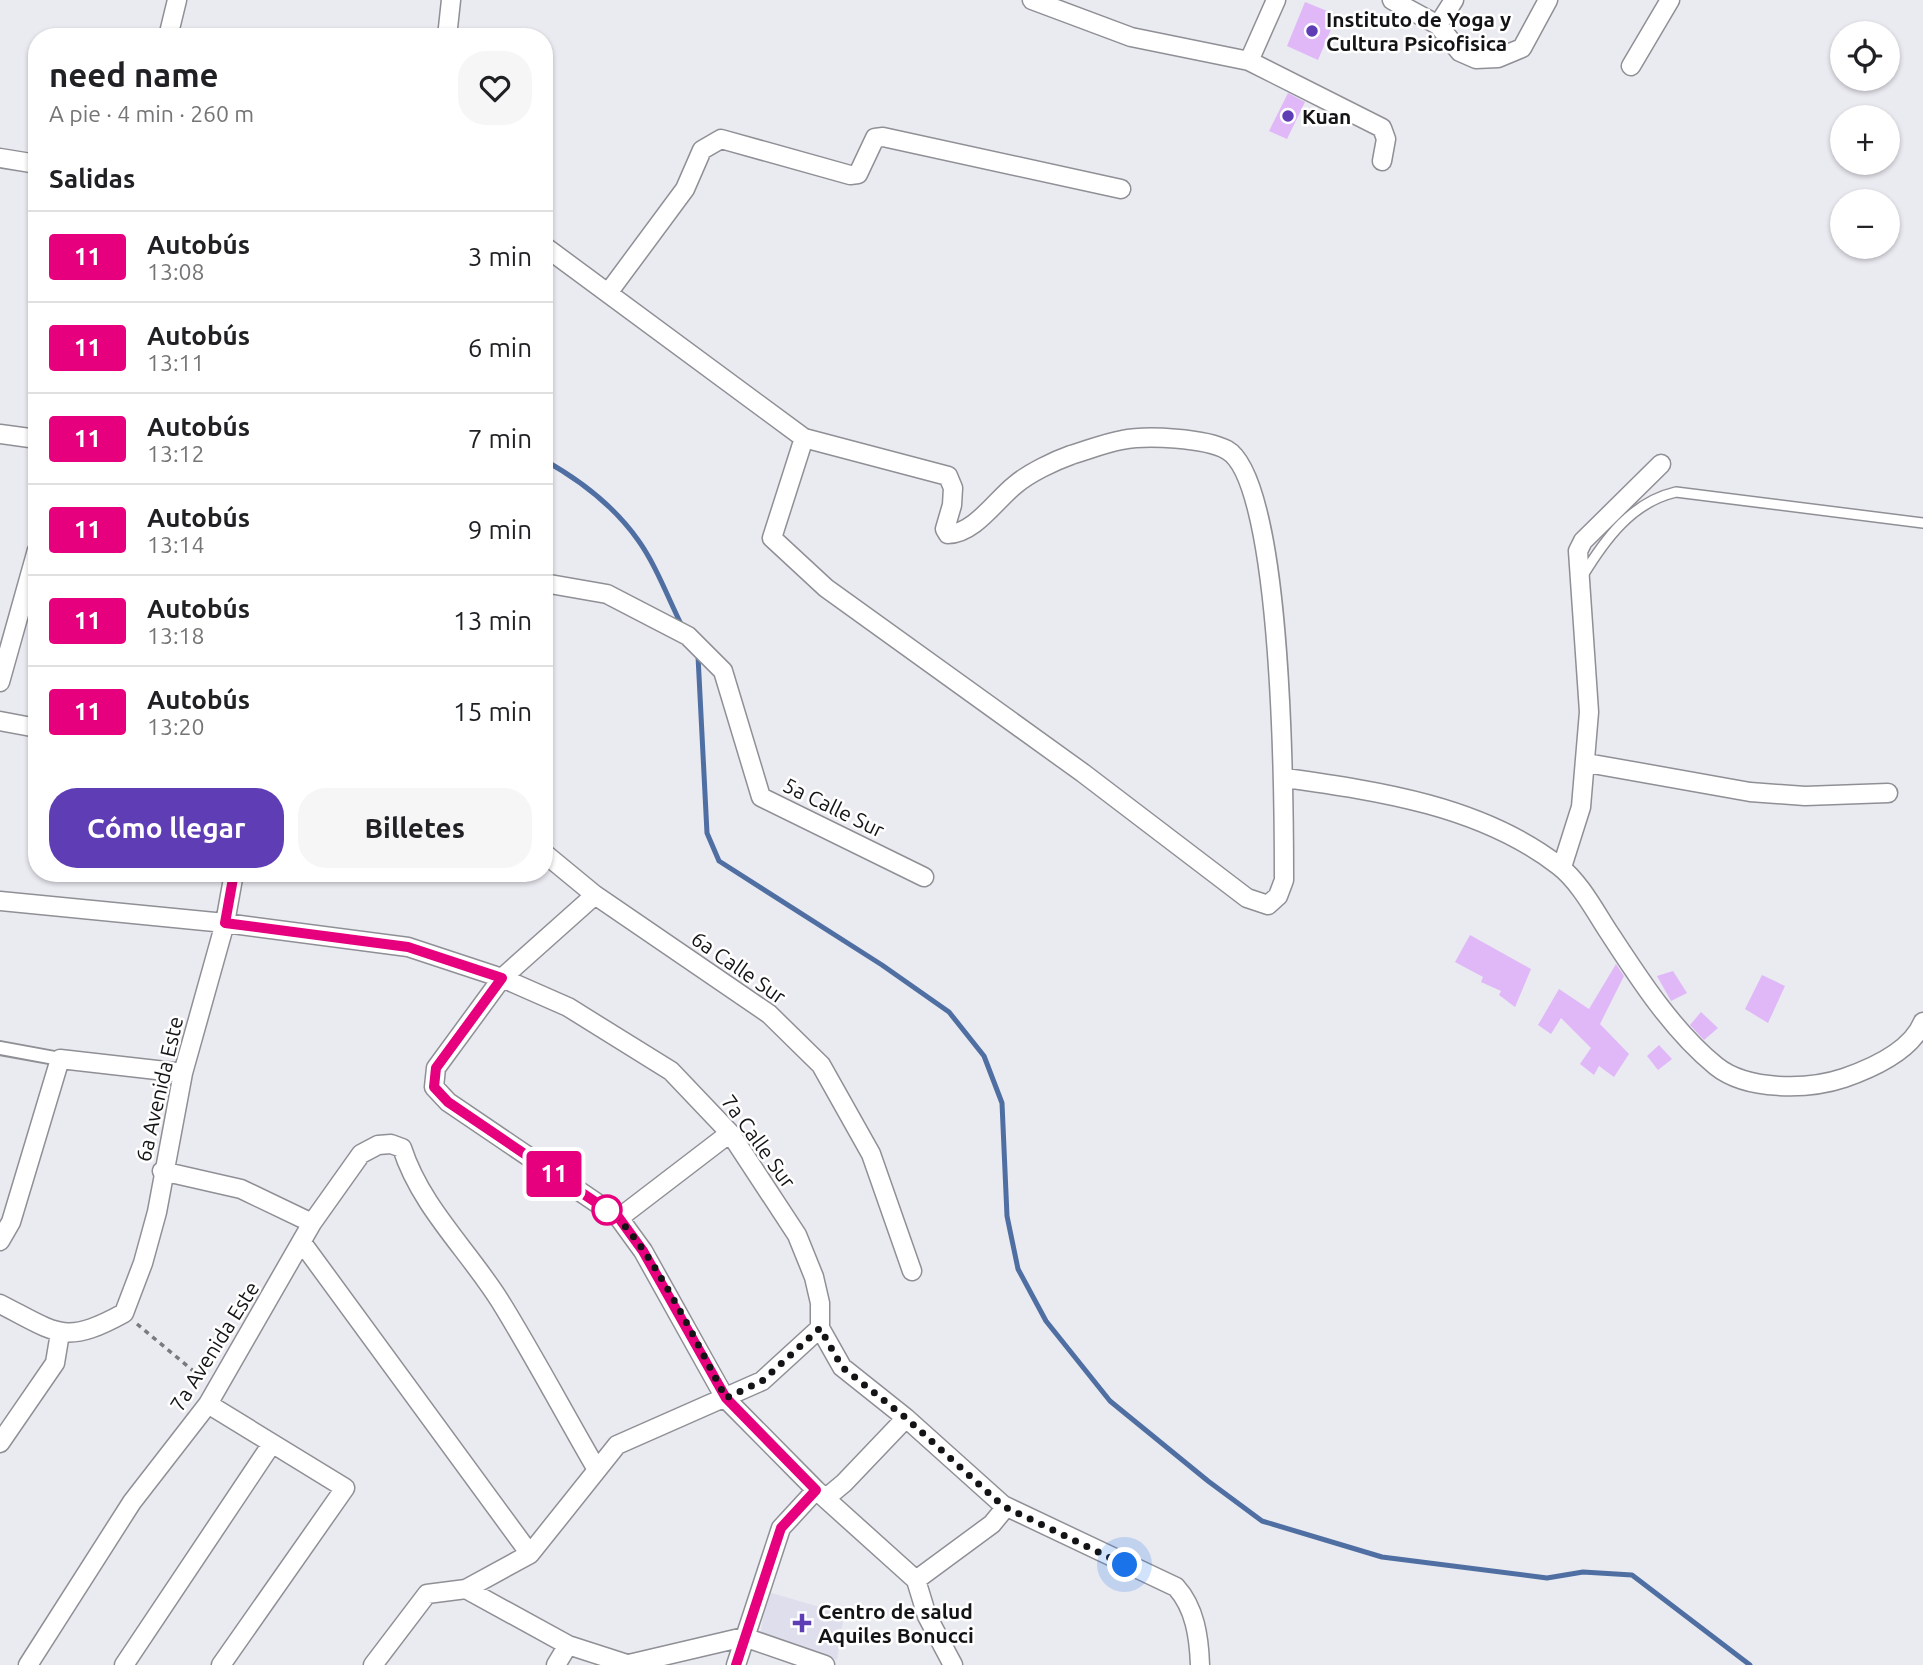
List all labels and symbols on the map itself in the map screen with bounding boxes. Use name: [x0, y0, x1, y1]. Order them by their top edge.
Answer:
place label: Instituto de Yoga y Cultura Psicofisica: [1326, 7, 1511, 55]
marker: Instituto de Yoga y Cultura Psicofisica: [1304, 23, 1320, 39]
place label: Kuan: [1302, 104, 1351, 128]
marker: Kuan: [1280, 108, 1296, 124]
street label: 5a Calle Sur: [780, 772, 889, 842]
street label: 6a Calle Sur: [687, 926, 791, 1008]
street label: 6a Avenida Este: [131, 1014, 187, 1164]
street label: 7a Calle Sur: [717, 1090, 801, 1192]
line badge: 11: [522, 1151, 586, 1197]
unlabelled marker: [592, 1195, 622, 1225]
street label: 7a Avenida Este: [165, 1277, 263, 1415]
your location: [1107, 1547, 1142, 1582]
place label: Centro de salud Aquiles Bonucci: [818, 1599, 974, 1647]
marker: Centro de salud Aquiles Bonucci: [792, 1613, 812, 1633]

